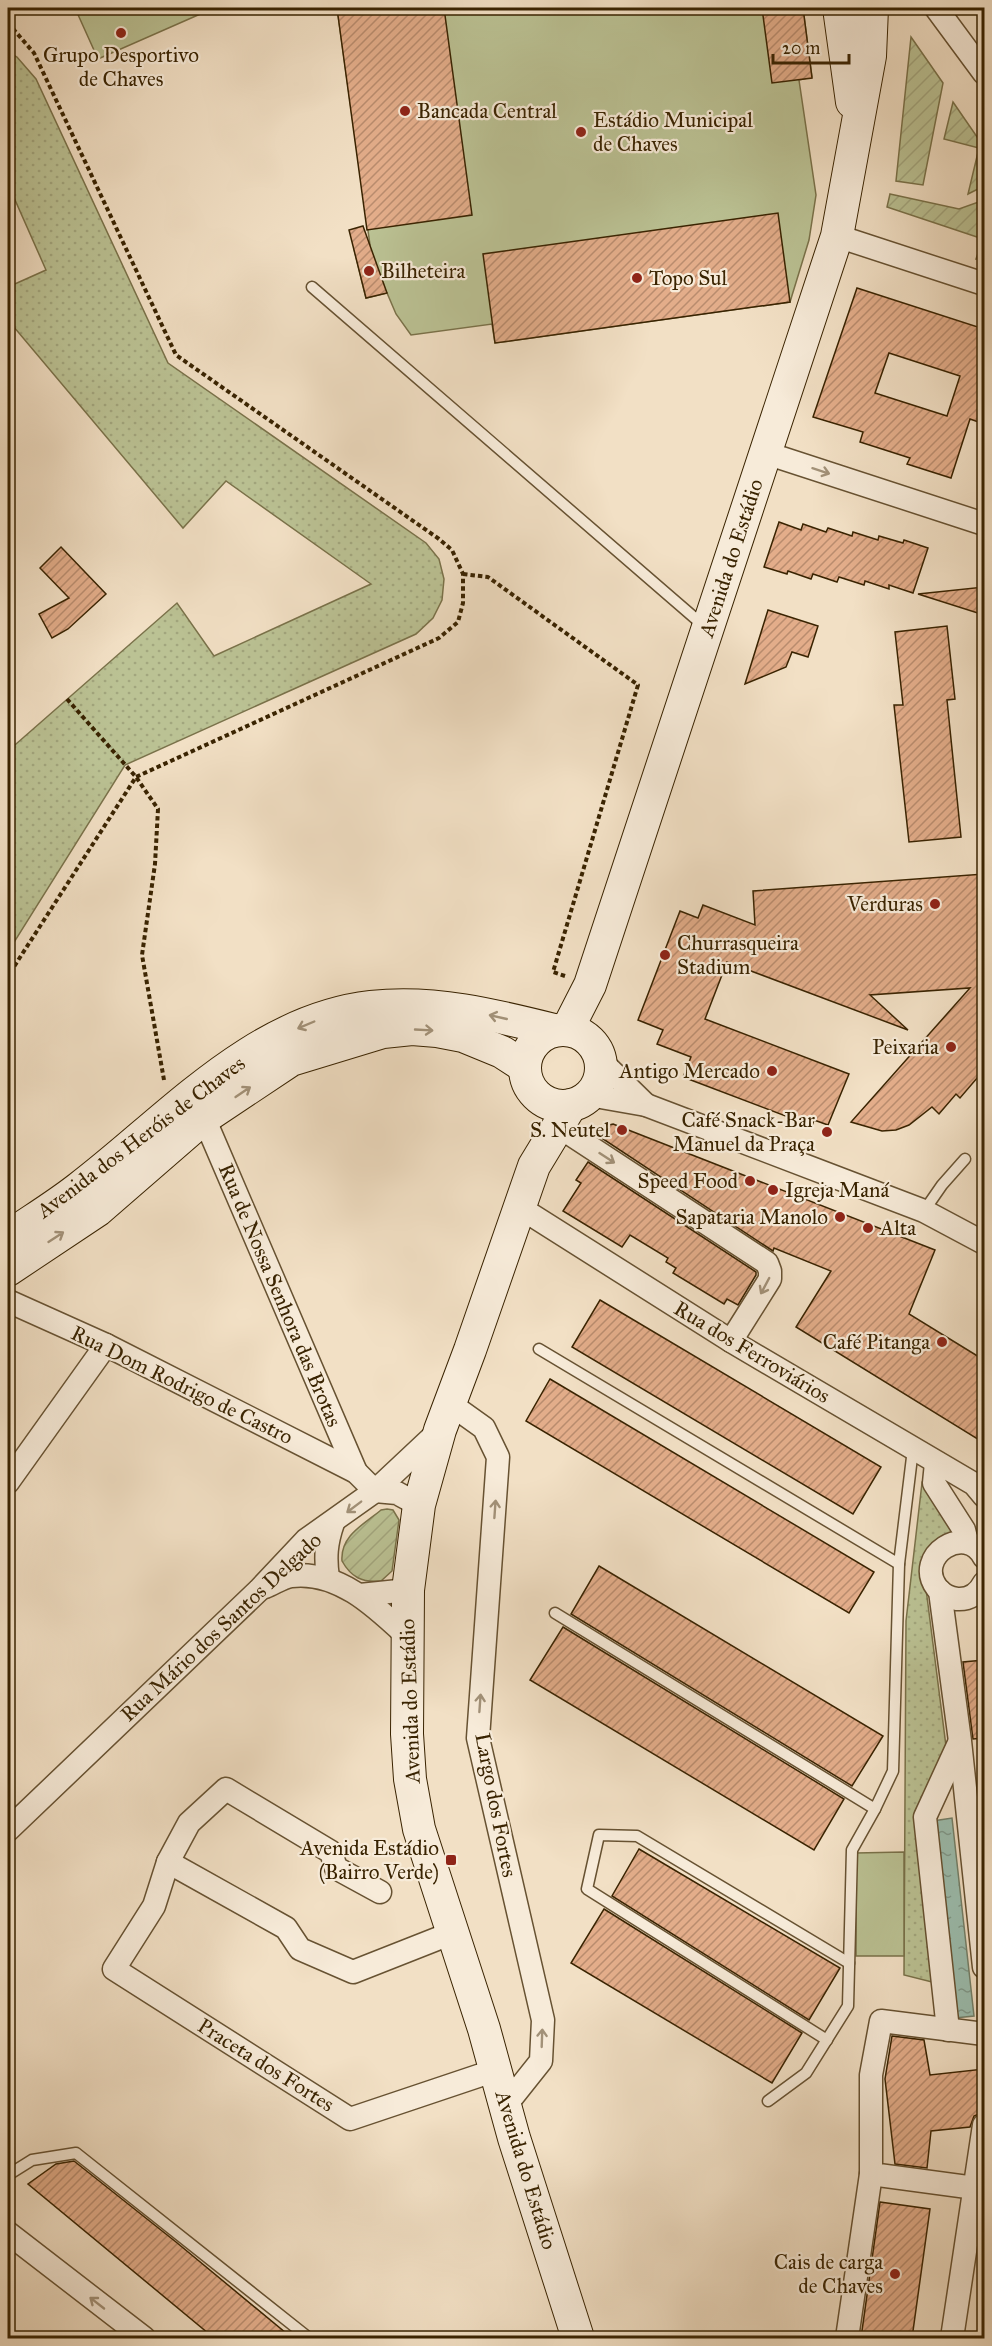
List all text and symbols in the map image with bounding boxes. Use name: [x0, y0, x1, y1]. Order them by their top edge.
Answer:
marker: Grupo Desportivo de Chaves: [114, 26, 128, 40]
scale bar: [773, 27, 850, 65]
text: 20 m: [782, 37, 820, 59]
place label: Grupo Desportivo de Chaves: [43, 42, 199, 92]
place label: Bancada Central: [417, 98, 557, 124]
marker: Bancada Central: [398, 104, 412, 118]
place label: Estádio Municipal de Chaves: [593, 107, 753, 157]
marker: Estádio Municipal de Chaves: [574, 125, 588, 139]
place label: Bilheteira: [381, 258, 465, 284]
marker: Bilheteira: [362, 264, 376, 278]
place label: Topo Sul: [649, 265, 727, 291]
marker: Topo Sul: [630, 271, 644, 285]
one-way arrow: [811, 466, 830, 477]
street label: Avenida do Estádio: [693, 475, 769, 641]
place label: Verduras: [846, 891, 923, 917]
marker: Verduras: [928, 897, 942, 911]
place label: Churrasqueira Stadium: [677, 930, 799, 980]
marker: Churrasqueira Stadium: [658, 948, 672, 962]
one-way arrow: [488, 1010, 507, 1022]
one-way arrow: [298, 1019, 316, 1031]
one-way arrow: [413, 1025, 433, 1036]
place label: Peixaria: [872, 1034, 939, 1060]
marker: Peixaria: [944, 1040, 958, 1054]
street label: Avenida dos Heróis de Chaves: [31, 1050, 250, 1224]
place label: Antigo Mercado: [618, 1058, 760, 1084]
marker: Antigo Mercado: [765, 1064, 779, 1078]
one-way arrow: [234, 1086, 251, 1098]
place label: Café Snack-Bar Manuel da Praça: [673, 1107, 815, 1157]
place label: S. Neutel: [530, 1117, 610, 1143]
marker: S. Neutel: [615, 1123, 629, 1137]
marker: Café Snack-Bar Manuel da Praça: [820, 1125, 834, 1139]
one-way arrow: [599, 1152, 615, 1164]
street label: Rua de Nossa Senhora das Brotas: [213, 1159, 347, 1431]
place label: Speed Food: [638, 1168, 738, 1194]
marker: Speed Food: [743, 1174, 757, 1188]
place label: Igreja Maná: [785, 1177, 889, 1203]
marker: Igreja Maná: [766, 1183, 780, 1197]
place label: Sapataria Manolo: [675, 1204, 828, 1230]
marker: Sapataria Manolo: [833, 1210, 847, 1224]
place label: Alta: [879, 1215, 916, 1241]
marker: Alta: [861, 1221, 875, 1235]
one-way arrow: [48, 1231, 65, 1244]
one-way arrow: [759, 1277, 771, 1294]
street label: Rua dos Ferroviários: [669, 1295, 835, 1409]
street label: Rua Dom Rodrigo de Castro: [67, 1320, 297, 1450]
place label: Café Pitanga: [823, 1329, 930, 1355]
marker: Café Pitanga: [935, 1335, 949, 1349]
one-way arrow: [489, 1499, 500, 1519]
one-way arrow: [346, 1500, 362, 1513]
street label: Rua Mário dos Santos Delgado: [115, 1527, 327, 1727]
street label: Avenida do Estádio: [394, 1618, 426, 1785]
one-way arrow: [475, 1694, 486, 1714]
street label: Largo dos Fortes: [469, 1731, 523, 1879]
place label: Avenida Estádio (Bairro Verde): [299, 1835, 439, 1885]
marker: Avenida Estádio (Bairro Verde): [444, 1853, 458, 1867]
street label: Praceta dos Fortes: [193, 2013, 339, 2117]
one-way arrow: [536, 2028, 548, 2048]
street label: Avenida do Estádio: [489, 2087, 563, 2253]
place label: Cais de carga de Chaves: [774, 2249, 883, 2299]
marker: Cais de carga de Chaves: [888, 2267, 902, 2281]
one-way arrow: [90, 2296, 106, 2309]

